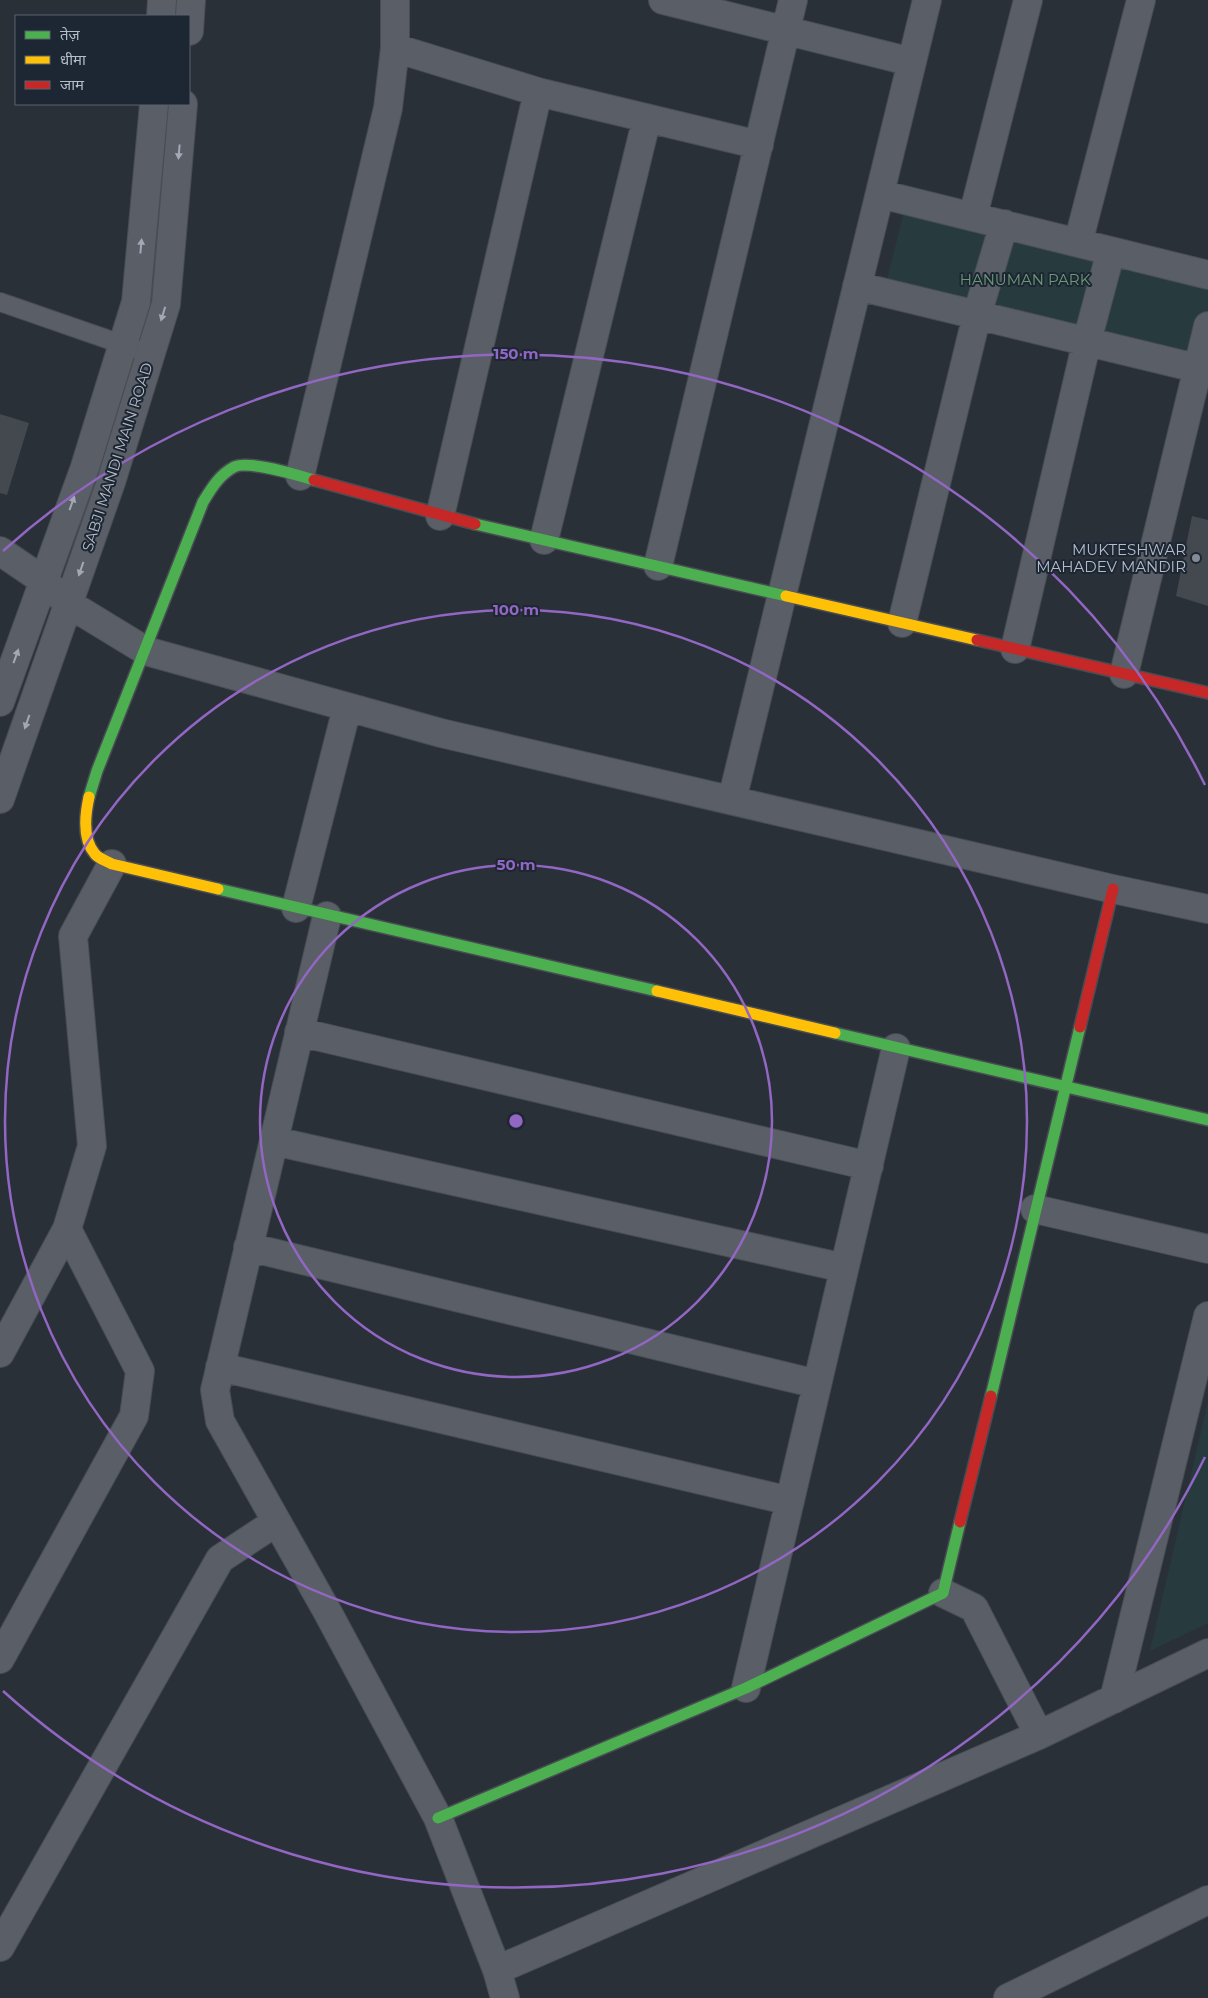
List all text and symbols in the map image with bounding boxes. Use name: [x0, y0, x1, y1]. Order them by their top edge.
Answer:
legend: [15, 15, 190, 105]
text: तेज़: [60, 25, 81, 44]
text: धीमा: [60, 50, 87, 69]
text: जाम: [60, 75, 85, 94]
one-way arrow: [175, 145, 183, 161]
one-way arrow: [137, 238, 145, 254]
park label: HANUMAN PARK: [960, 270, 1091, 289]
one-way arrow: [158, 306, 166, 321]
text: 150 m: [494, 344, 538, 363]
street label: SABJI MANDI MAIN ROAD: [77, 360, 157, 554]
one-way arrow: [69, 496, 76, 511]
place label: MUKTESHWAR MAHADEV MANDIR: [1036, 540, 1186, 576]
marker: MUKTESHWAR MAHADEV MANDIR: [1190, 552, 1202, 564]
one-way arrow: [77, 561, 84, 576]
text: 100 m: [493, 600, 539, 619]
one-way arrow: [13, 648, 21, 663]
one-way arrow: [23, 715, 31, 730]
text: 50 m: [496, 855, 536, 874]
centre of rings: [507, 1112, 525, 1130]

